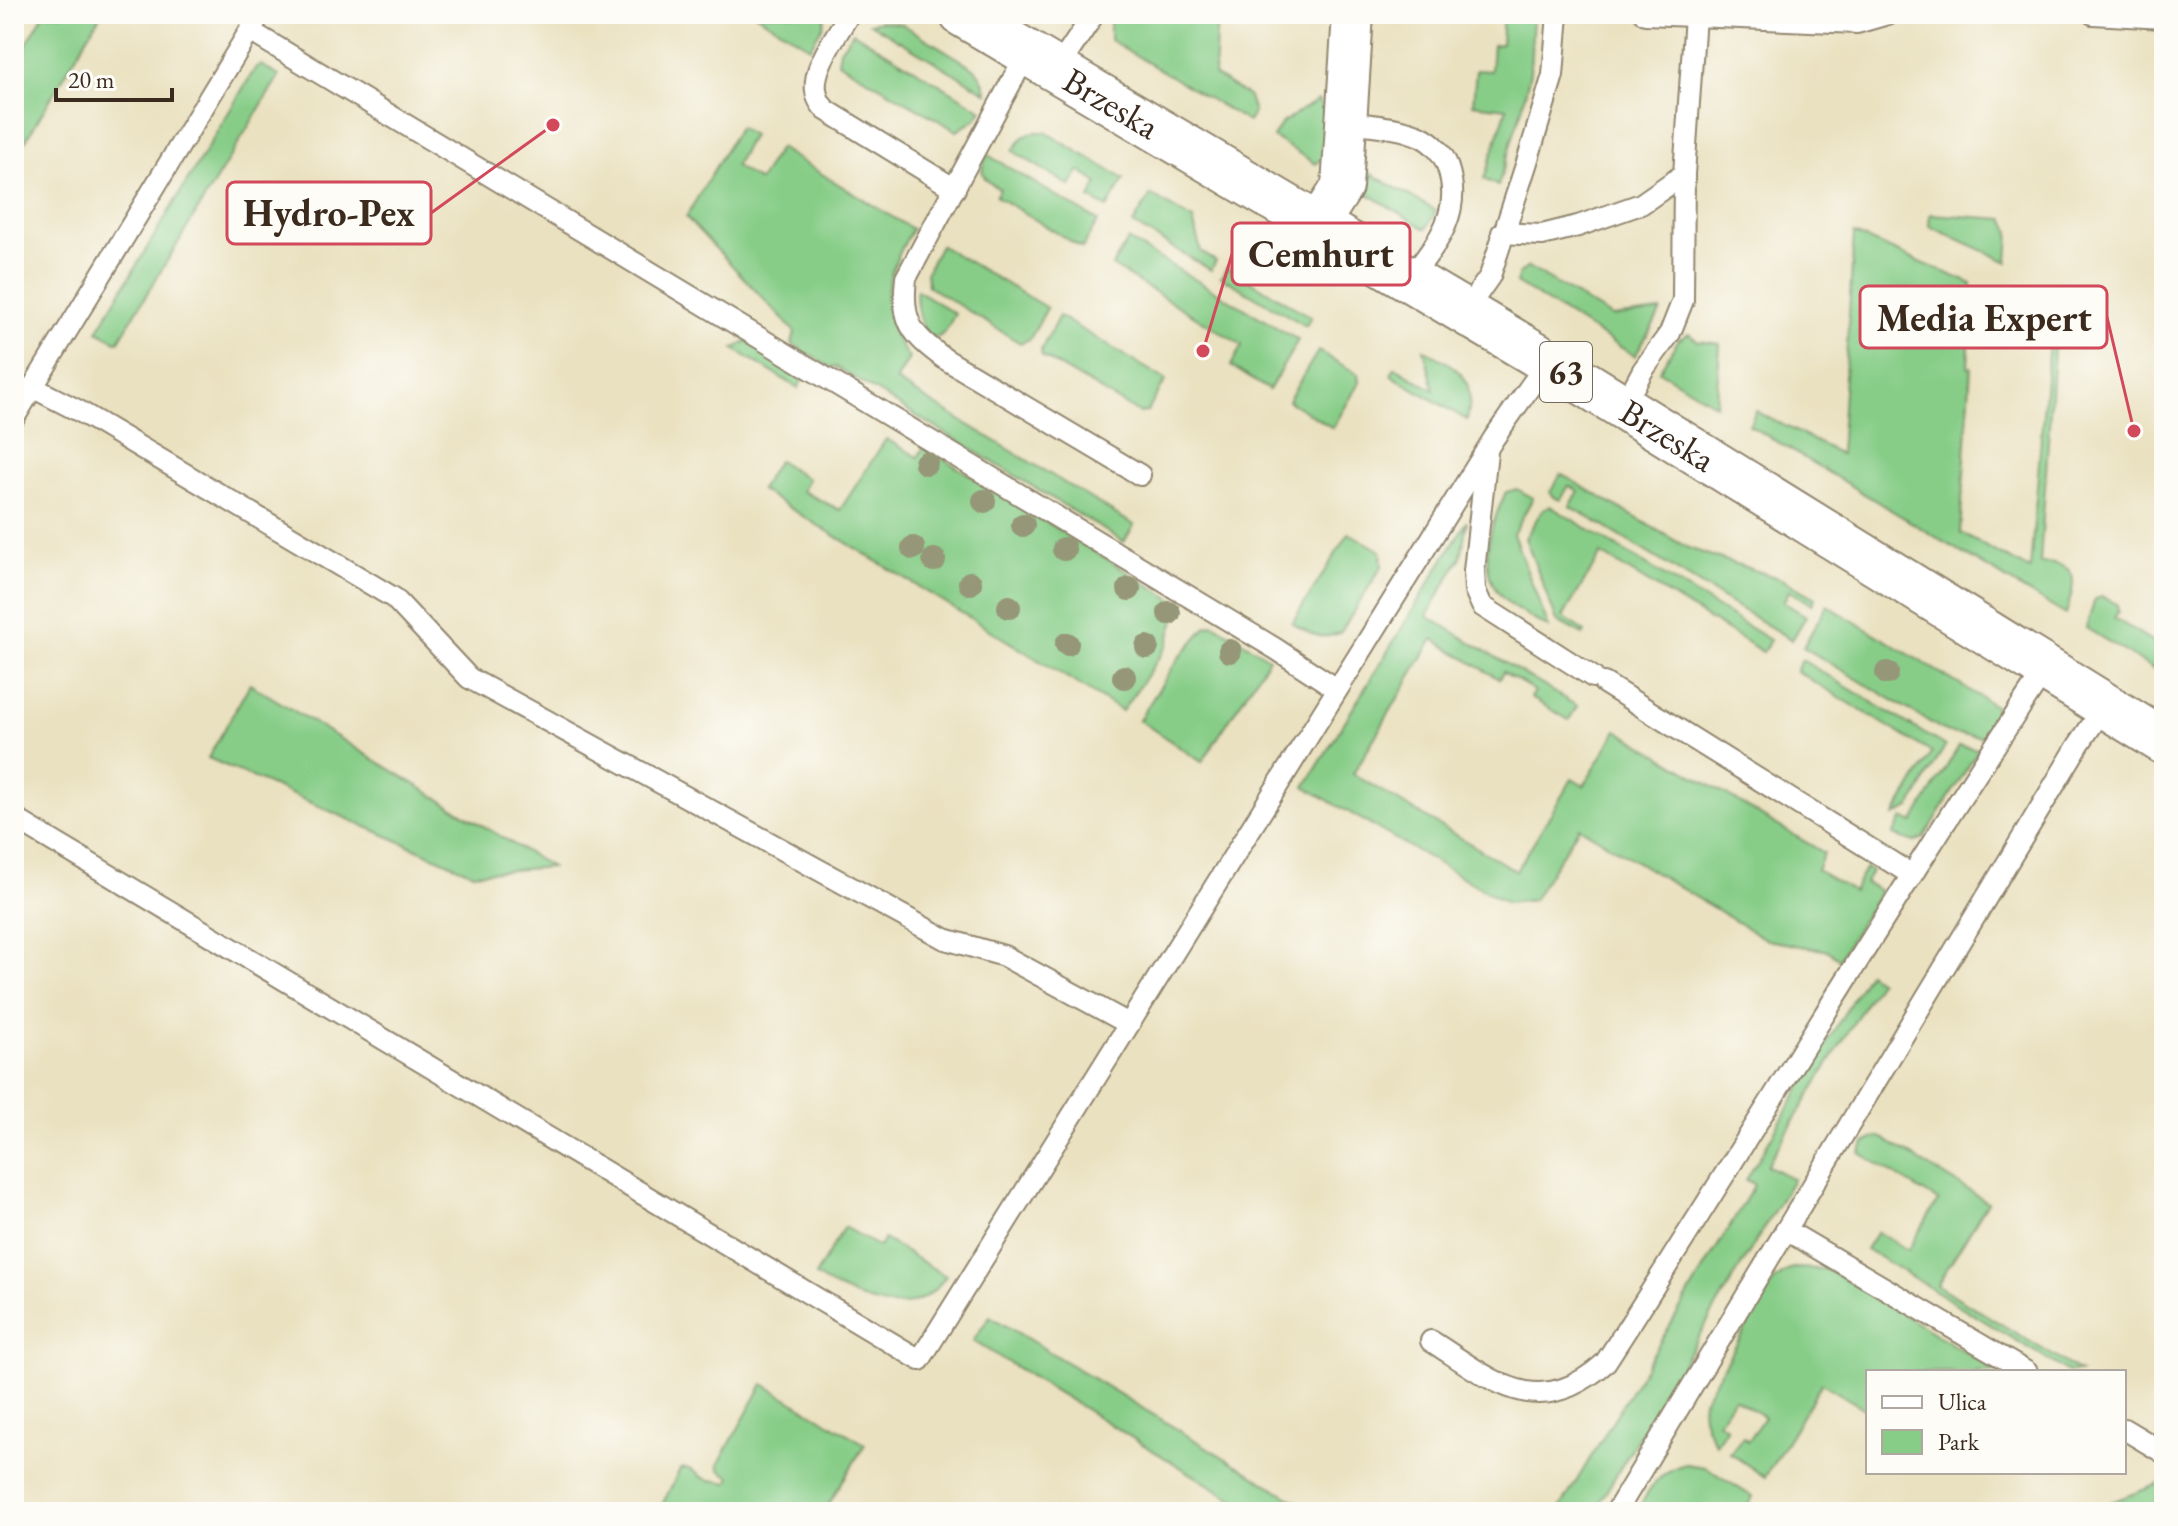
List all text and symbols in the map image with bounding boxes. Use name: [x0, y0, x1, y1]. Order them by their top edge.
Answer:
scale bar: [56, 52, 172, 102]
street label: Brzeska: [1055, 56, 1169, 150]
text: 20 m: [68, 64, 115, 95]
callout: Hydro-Pex: [227, 182, 431, 244]
text: Hydro-Pex: [243, 188, 415, 237]
callout: Cemhurt: [1232, 223, 1410, 285]
text: Cemhurt: [1248, 229, 1394, 278]
callout: Media Expert: [1860, 286, 2107, 348]
text: Media Expert: [1876, 293, 2092, 342]
road number: 63: [1540, 342, 1592, 402]
street label: Brzeska: [1612, 388, 1725, 482]
legend: [1866, 1370, 2126, 1474]
text: Ulica: [1938, 1386, 1987, 1417]
text: Park: [1938, 1426, 1980, 1457]

